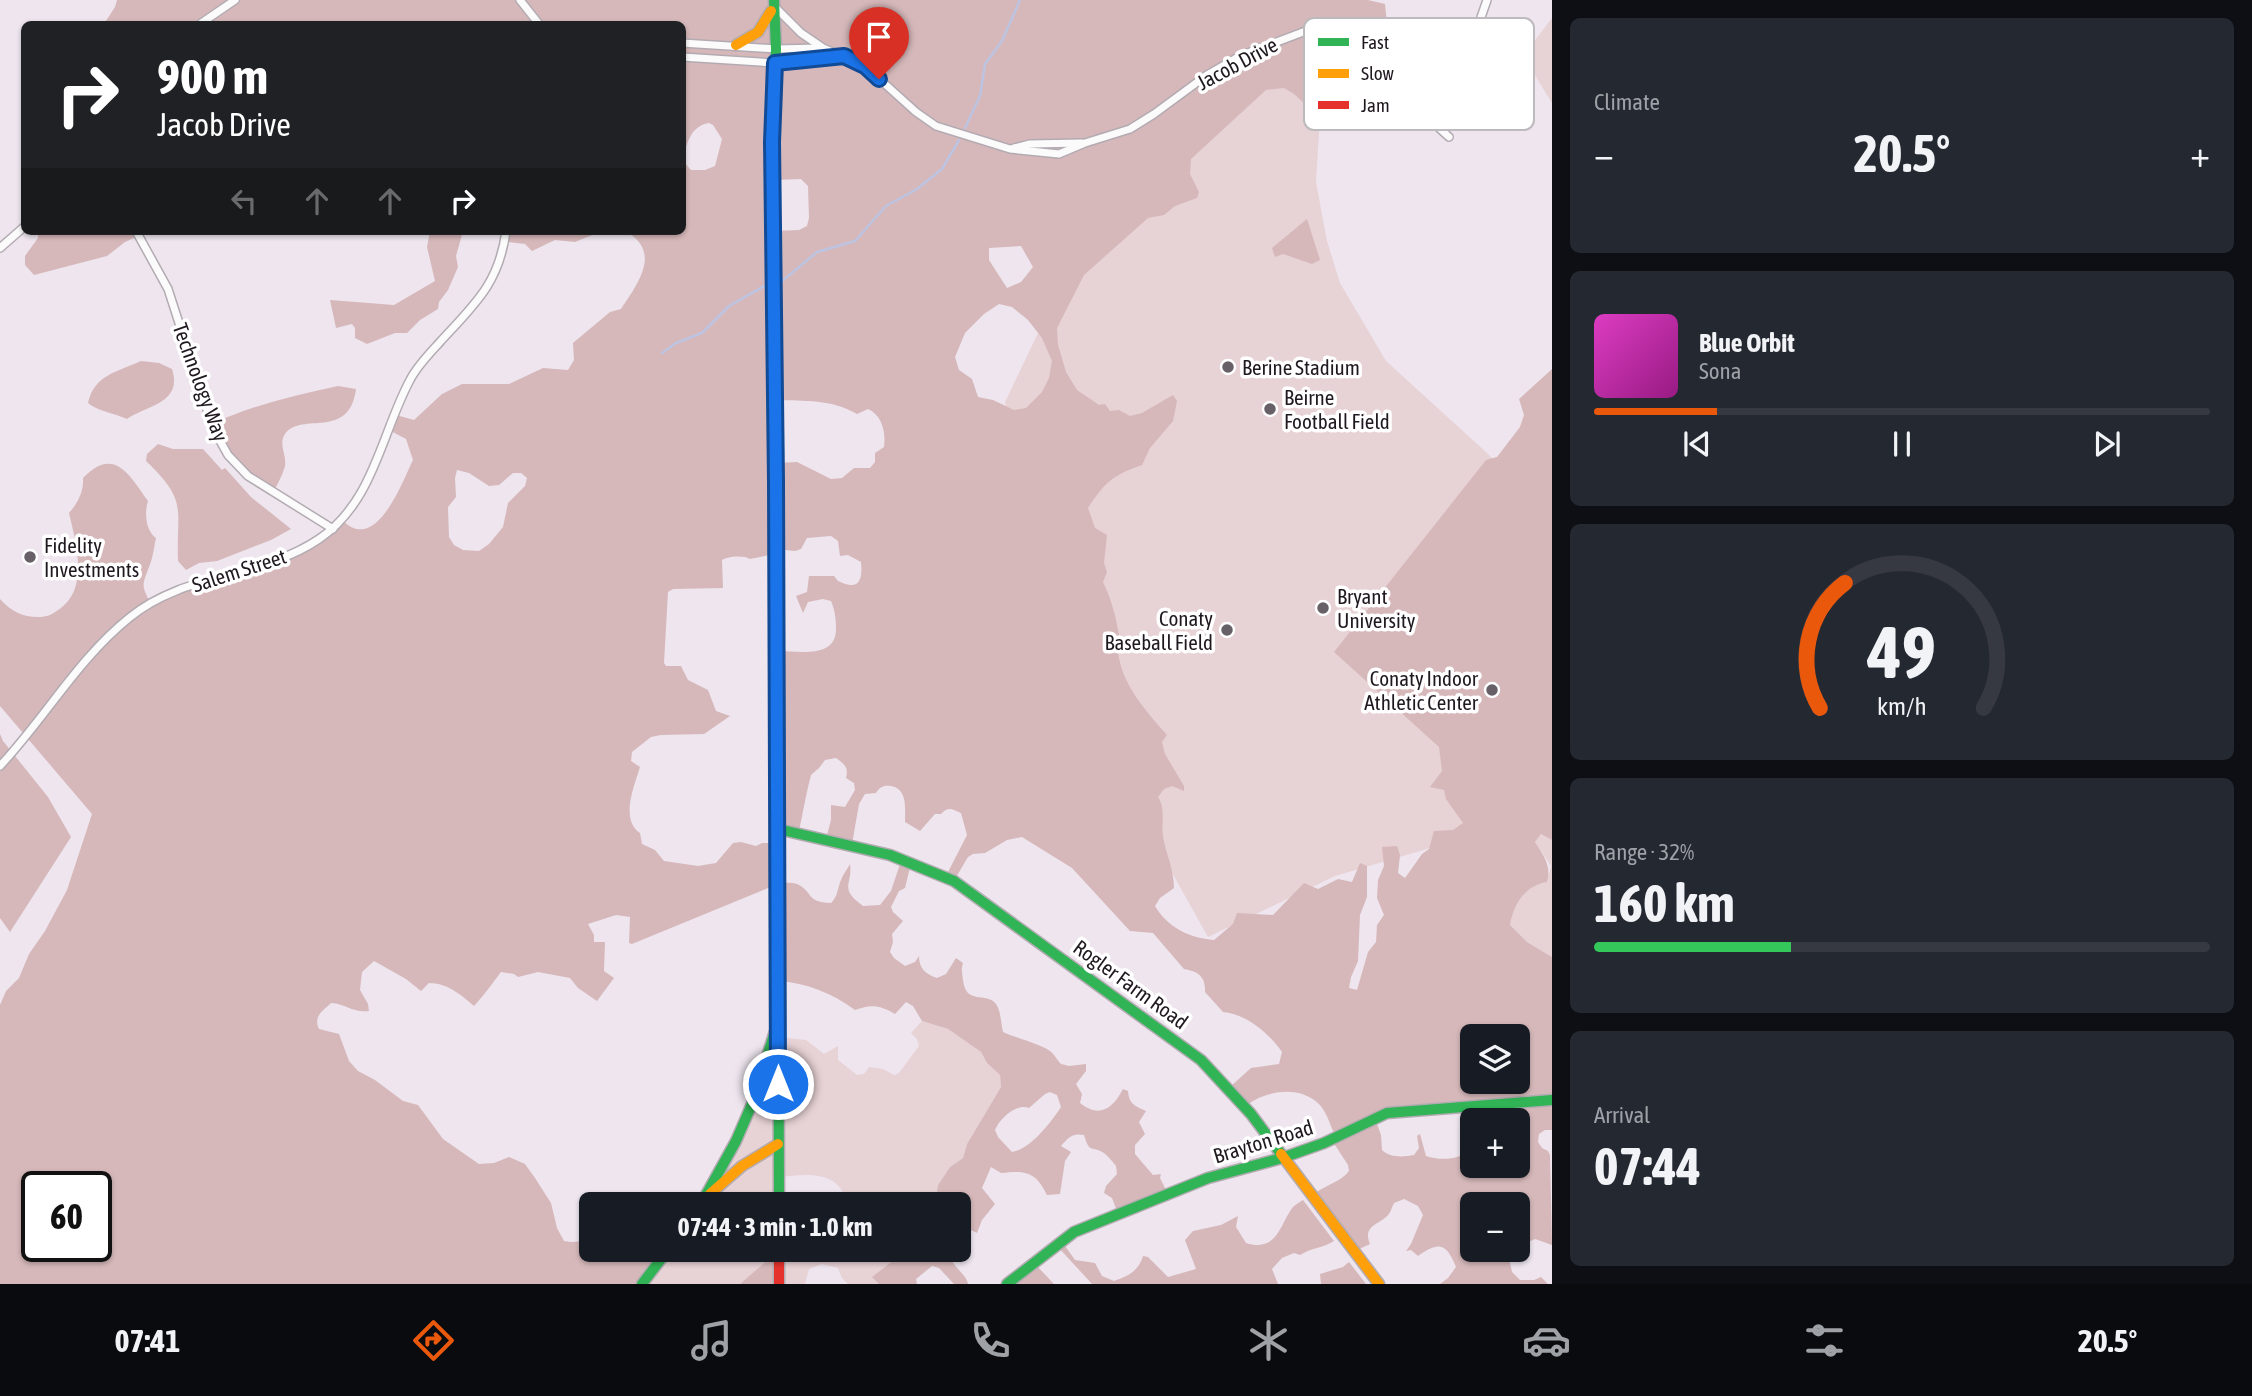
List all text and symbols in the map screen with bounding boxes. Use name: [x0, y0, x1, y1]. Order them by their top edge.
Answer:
pin: [849, 7, 909, 79]
icon: arrive: [860, 18, 898, 56]
legend: [1304, 18, 1534, 130]
text: Fast: [1361, 31, 1389, 53]
street label: Jacob Drive: [1193, 32, 1281, 94]
text: 900 m: [157, 48, 268, 104]
icon: right: [42, 49, 133, 140]
text: Slow: [1361, 62, 1395, 84]
text: Climate: [1594, 89, 1660, 115]
text: Jam: [1361, 94, 1390, 116]
text: Jacob Drive: [157, 106, 291, 143]
text: 20.5°: [1854, 123, 1950, 183]
text: −: [1594, 132, 1614, 175]
text: +: [2190, 132, 2210, 175]
icon: left: [225, 182, 263, 220]
icon: ahead: [298, 182, 336, 220]
icon: ahead: [371, 182, 409, 220]
icon: right: [444, 182, 482, 220]
street label: Technology Way: [168, 320, 234, 445]
text: Blue Orbit: [1699, 328, 1795, 358]
place label: Berine Stadium: [1242, 355, 1360, 379]
text: Sona: [1699, 358, 1741, 384]
marker: Berine Stadium: [1220, 359, 1236, 375]
place label: Beirne Football Field: [1284, 385, 1390, 433]
marker: Beirne Football Field: [1262, 401, 1278, 417]
icon: previous: [1678, 425, 1716, 463]
icon: pause: [1883, 425, 1921, 463]
icon: next: [2088, 425, 2126, 463]
place label: Fidelity Investments: [44, 533, 139, 581]
street label: Salem Street: [189, 544, 289, 596]
marker: Fidelity Investments: [22, 549, 38, 565]
place label: Bryant University: [1337, 584, 1416, 632]
marker: Bryant University: [1315, 600, 1331, 616]
place label: Conaty Baseball Field: [1104, 606, 1213, 654]
text: 49: [1867, 610, 1936, 693]
marker: Conaty Baseball Field: [1219, 622, 1235, 638]
place label: Conaty Indoor Athletic Center: [1364, 666, 1479, 714]
marker: Conaty Indoor Athletic Center: [1484, 682, 1500, 698]
text: km/h: [1877, 692, 1927, 720]
text: Range · 32%: [1594, 839, 1694, 865]
text: 160 km: [1594, 873, 1735, 933]
street label: Rogler Farm Road: [1069, 934, 1193, 1034]
map controls: [1460, 1024, 1530, 1262]
button: layers: [1460, 1024, 1530, 1094]
position arrow: [741, 1047, 815, 1121]
text: Arrival: [1594, 1102, 1650, 1128]
button: +: [1460, 1108, 1530, 1178]
street label: Brayton Road: [1210, 1114, 1316, 1168]
text: 07:44: [1594, 1136, 1701, 1196]
speed limit sign: 60: [21, 1171, 112, 1262]
button: −: [1460, 1192, 1530, 1262]
text: 07:44 · 3 min · 1.0 km: [678, 1212, 872, 1242]
icon: directions: [409, 1316, 458, 1365]
icon: music: [687, 1316, 736, 1365]
icon: phone: [966, 1316, 1015, 1365]
icon: climate: [1244, 1316, 1293, 1365]
icon: car: [1522, 1316, 1571, 1365]
icon: filters: [1800, 1316, 1849, 1365]
text: 07:41: [115, 1322, 180, 1359]
text: 20.5°: [2078, 1322, 2137, 1359]

